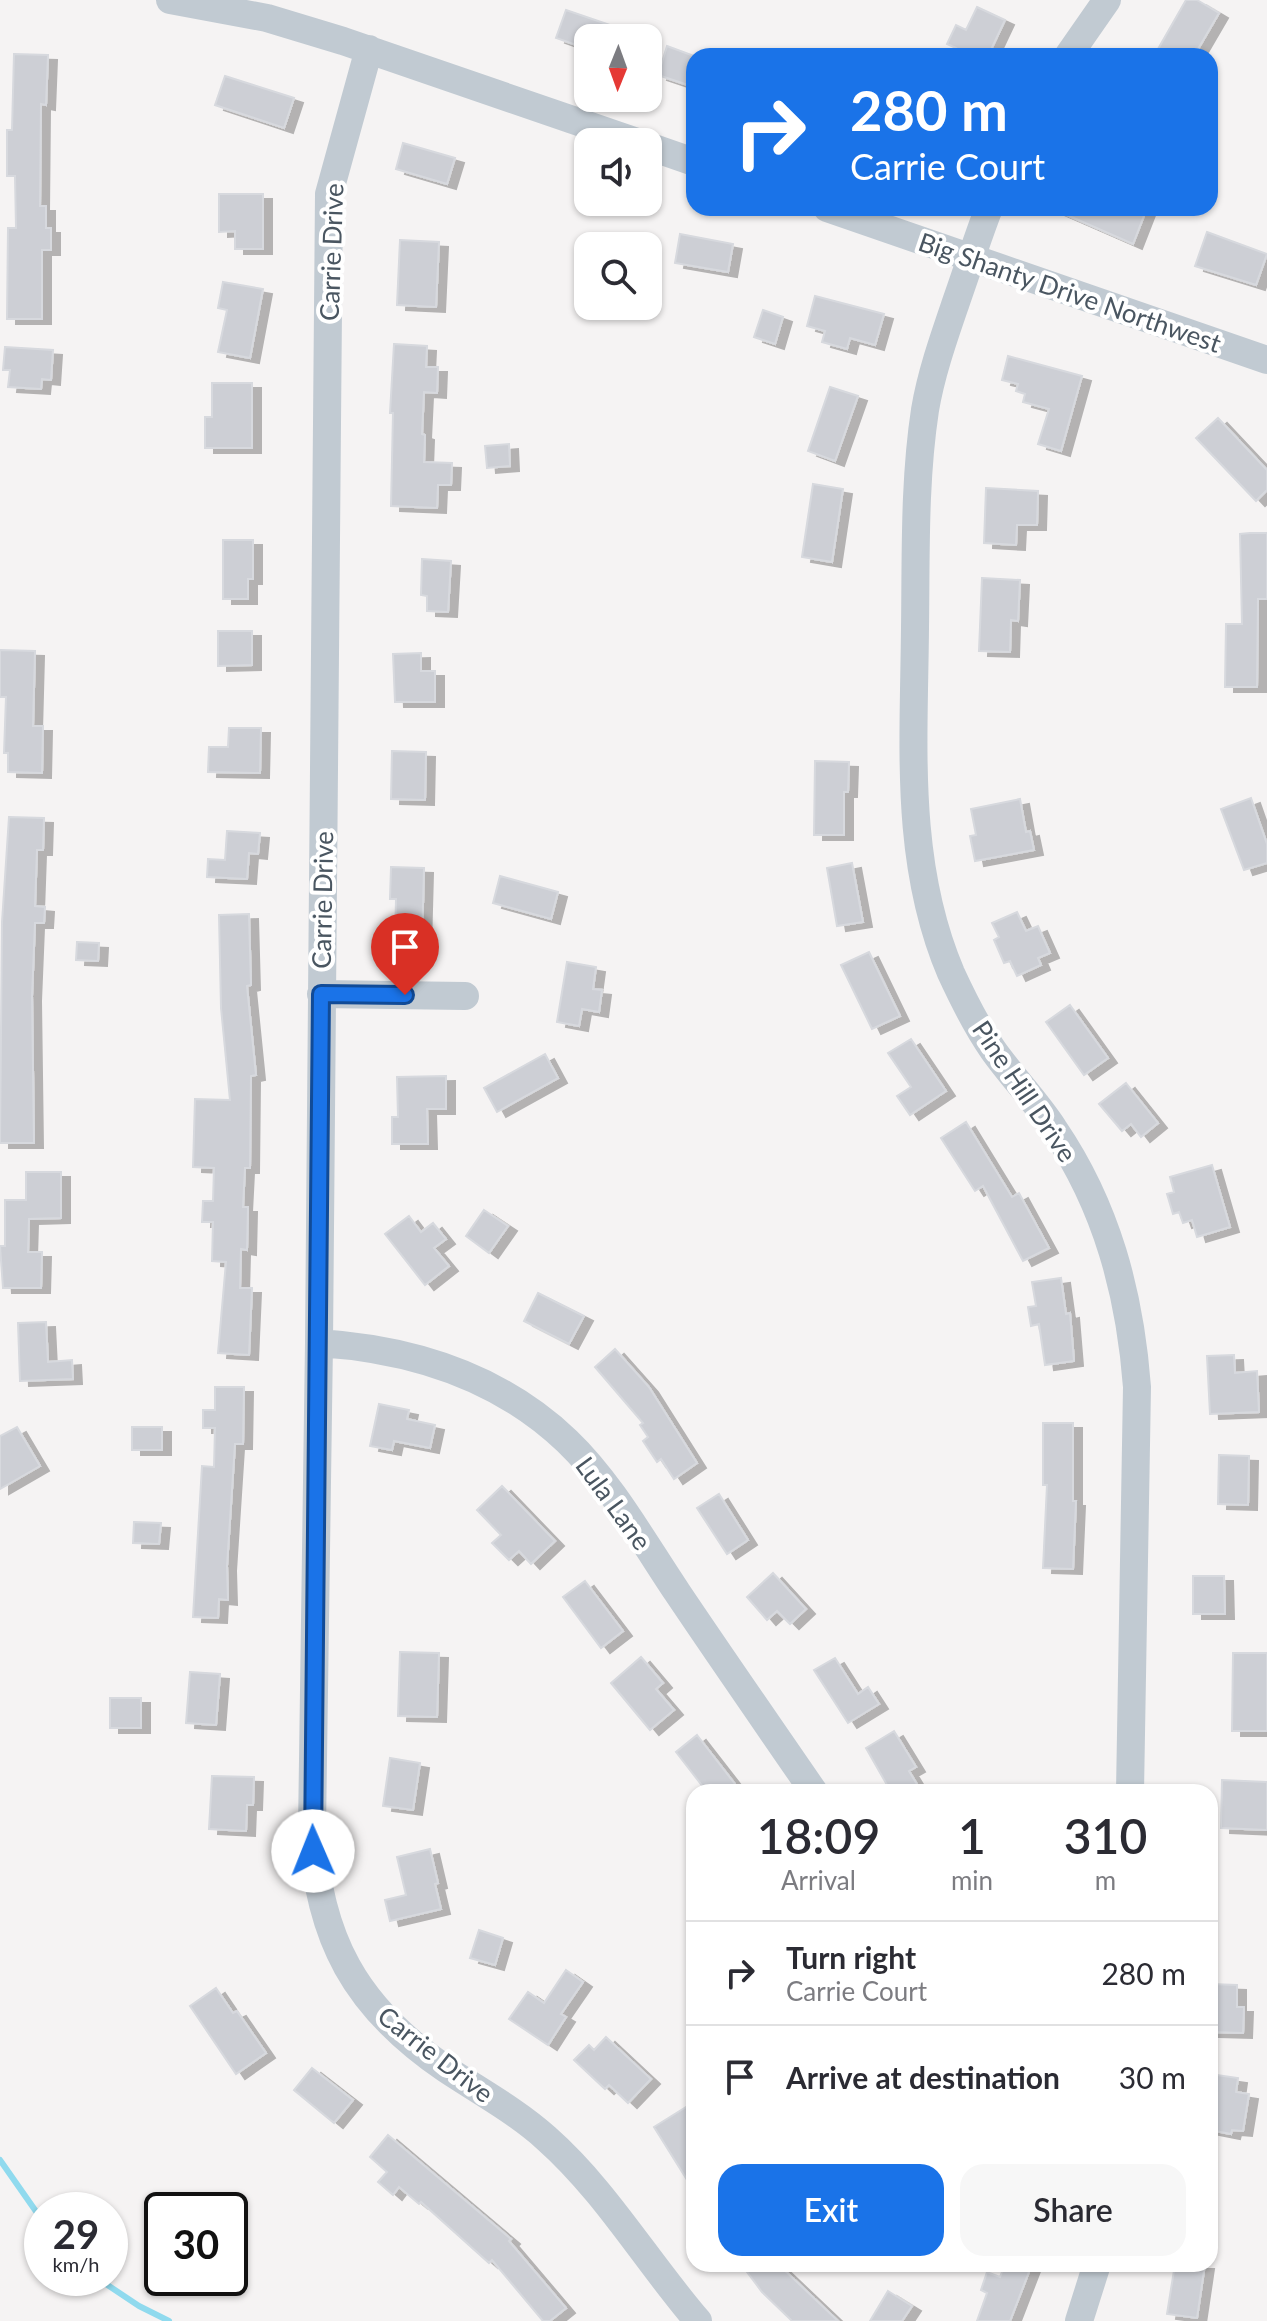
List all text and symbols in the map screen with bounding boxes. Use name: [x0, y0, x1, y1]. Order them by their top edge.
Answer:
north arrow: [574, 24, 662, 112]
map controls: [574, 24, 662, 320]
text: 280 m: [850, 76, 1008, 143]
icon: right: [718, 80, 822, 184]
button: sound: [574, 128, 662, 216]
text: Carrie Court: [850, 144, 1045, 188]
street label: Carrie Drive: [313, 183, 349, 321]
street label: Big Shanty Drive Northwest: [914, 225, 1226, 359]
button: search: [574, 232, 662, 320]
street label: Carrie Drive: [305, 831, 339, 969]
pin: [371, 913, 439, 995]
icon: arrive: [383, 925, 427, 969]
street label: Pine Hill Drive: [966, 1014, 1084, 1168]
street label: Lula Lane: [570, 1450, 658, 1556]
text: 18:09: [757, 1807, 880, 1864]
text: 1: [958, 1807, 986, 1864]
text: 310: [1064, 1807, 1147, 1864]
position arrow: [271, 1809, 355, 1893]
text: Arrival: [781, 1864, 856, 1896]
text: min: [951, 1864, 993, 1896]
text: m: [1095, 1864, 1116, 1896]
text: Turn right: [786, 1939, 916, 1975]
icon: right: [718, 1951, 762, 1995]
text: 280 m: [1101, 1955, 1186, 1991]
text: Carrie Court: [786, 1975, 927, 2007]
street label: Carrie Drive: [372, 1999, 500, 2109]
icon: arrive: [718, 2055, 762, 2099]
text: Arrive at destination: [786, 2059, 1060, 2095]
text: 30 m: [1119, 2059, 1186, 2095]
button: Exit: [718, 2164, 944, 2256]
button: Share: [960, 2164, 1186, 2256]
speed limit sign: 30: [144, 2192, 248, 2296]
text: 29: [53, 2210, 99, 2258]
text: km/h: [53, 2252, 99, 2276]

